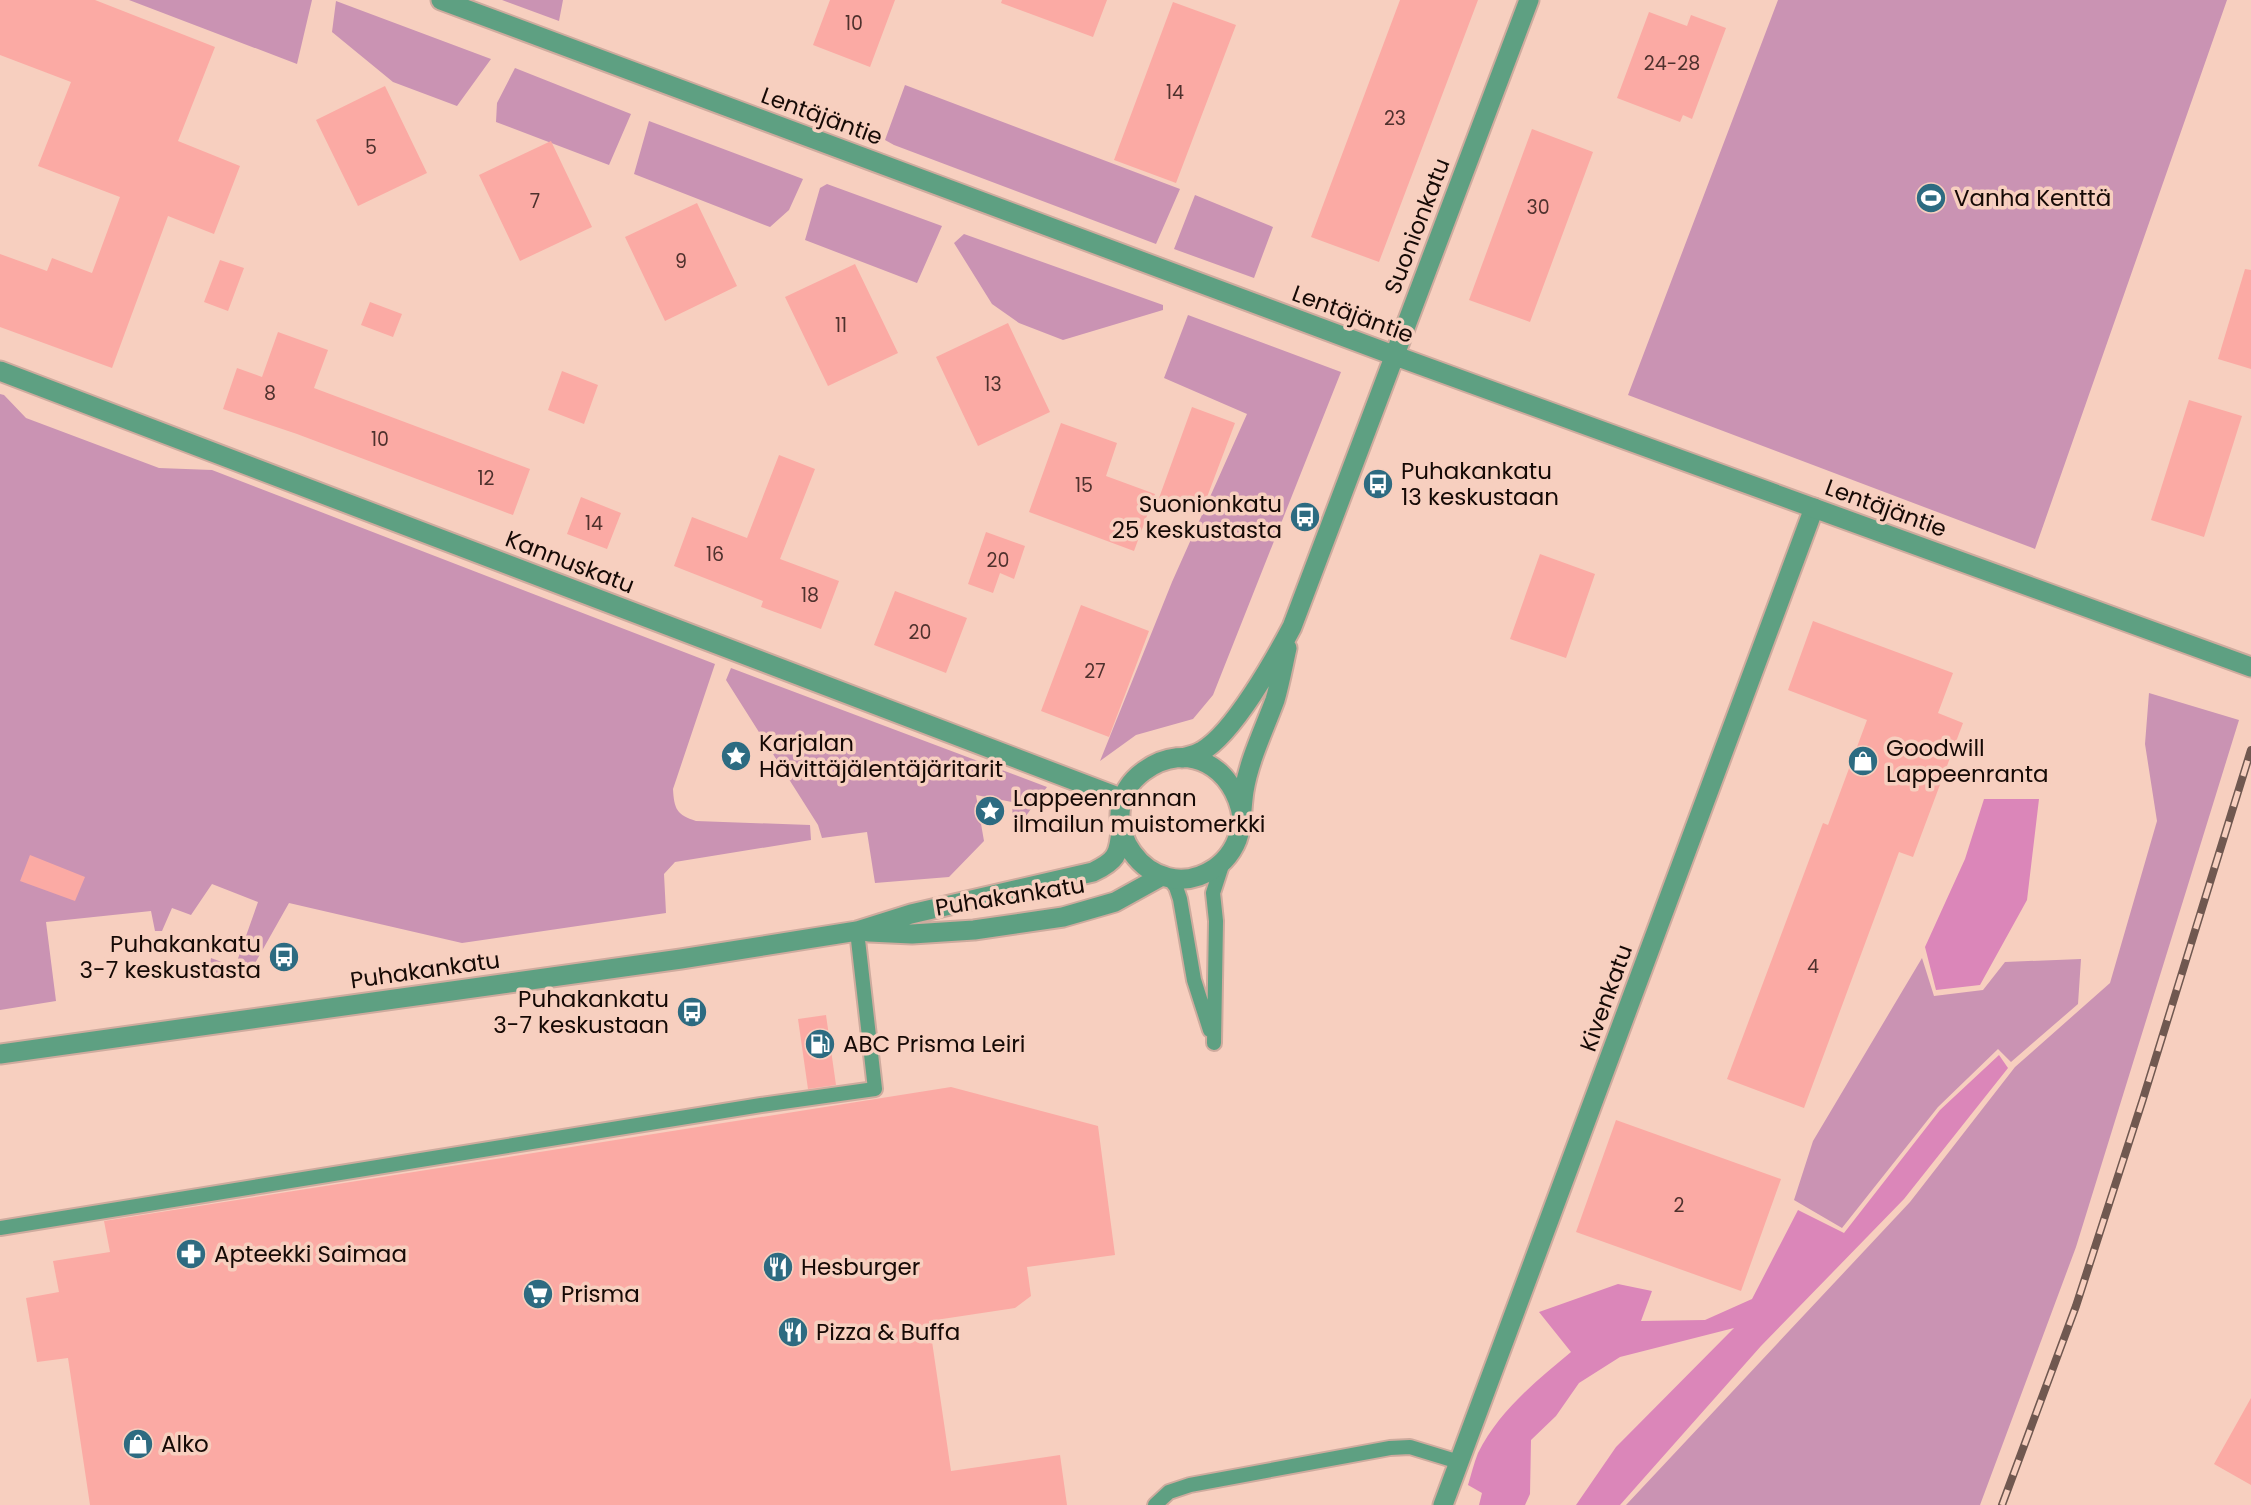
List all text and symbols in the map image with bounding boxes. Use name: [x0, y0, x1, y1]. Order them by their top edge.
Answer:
house number: 10: [845, 10, 863, 37]
house number: 24-28: [1644, 50, 1700, 77]
street label: Lentäjäntie: [757, 79, 887, 153]
house number: 14: [1166, 79, 1184, 106]
house number: 23: [1384, 105, 1406, 132]
house number: 5: [365, 134, 377, 161]
street label: Suonionkatu: [1376, 153, 1458, 299]
sports icon: Vanha Kenttä: [1914, 181, 1948, 215]
place label: Vanha Kenttä: [1954, 182, 2111, 214]
house number: 7: [530, 188, 540, 215]
house number: 30: [1526, 194, 1550, 221]
house number: 9: [675, 248, 687, 275]
street label: Lentäjäntie: [1288, 277, 1418, 351]
house number: 11: [835, 312, 847, 339]
house number: 13: [984, 371, 1002, 398]
house number: 8: [264, 380, 276, 407]
house number: 10: [371, 426, 389, 453]
place label: Puhakankatu 13 keskustaan: [1401, 455, 1559, 513]
house number: 12: [477, 465, 495, 492]
bus stop icon: Puhakankatu 13 keskustaan: [1361, 467, 1395, 501]
street label: Lentäjäntie: [1821, 471, 1951, 545]
house number: 15: [1075, 472, 1093, 499]
place label: Suonionkatu 25 keskustasta: [1112, 488, 1282, 546]
bus stop icon: Suonionkatu 25 keskustasta: [1288, 500, 1322, 534]
house number: 14: [585, 510, 603, 537]
street label: Kannuskatu: [501, 523, 639, 601]
house number: 16: [706, 541, 724, 568]
house number: 20: [987, 547, 1009, 574]
house number: 18: [801, 582, 819, 609]
house number: 20: [909, 619, 931, 646]
house number: 27: [1084, 658, 1106, 685]
place label: Karjalan Hävittäjälentäjäritarit: [759, 727, 1003, 785]
place label: Goodwill Lappeenranta: [1886, 732, 2049, 790]
place icon: Karjalan Hävittäjälentäjäritarit: [719, 739, 753, 773]
shop icon: Goodwill Lappeenranta: [1846, 744, 1880, 778]
place label: Lappeenrannan ilmailun muistomerkki: [1013, 782, 1266, 840]
place icon: Lappeenrannan ilmailun muistomerkki: [973, 794, 1007, 828]
street label: Puhakankatu: [933, 868, 1087, 924]
place label: Puhakankatu 3-7 keskustasta: [80, 928, 261, 986]
bus stop icon: Puhakankatu 3-7 keskustasta: [267, 940, 301, 974]
street label: Kivenkatu: [1572, 940, 1640, 1056]
street label: Puhakankatu: [348, 944, 502, 996]
house number: 4: [1807, 953, 1819, 980]
place label: Puhakankatu 3-7 keskustaan: [493, 983, 669, 1041]
bus stop icon: Puhakankatu 3-7 keskustaan: [675, 995, 709, 1029]
fuel station icon: ABC Prisma Leiri: [803, 1027, 837, 1061]
place label: ABC Prisma Leiri: [843, 1028, 1026, 1060]
house number: 2: [1674, 1192, 1685, 1219]
pharmacy icon: Apteekki Saimaa: [174, 1237, 208, 1271]
place label: Apteekki Saimaa: [214, 1238, 407, 1270]
restaurant icon: Hesburger: [761, 1250, 795, 1284]
place label: Hesburger: [801, 1251, 920, 1283]
supermarket icon: Prisma: [521, 1277, 555, 1311]
place label: Prisma: [561, 1278, 640, 1310]
restaurant icon: Pizza & Buffa: [776, 1315, 810, 1349]
place label: Pizza & Buffa: [816, 1316, 960, 1348]
shop icon: Alko: [121, 1427, 155, 1461]
place label: Alko: [161, 1428, 209, 1460]

